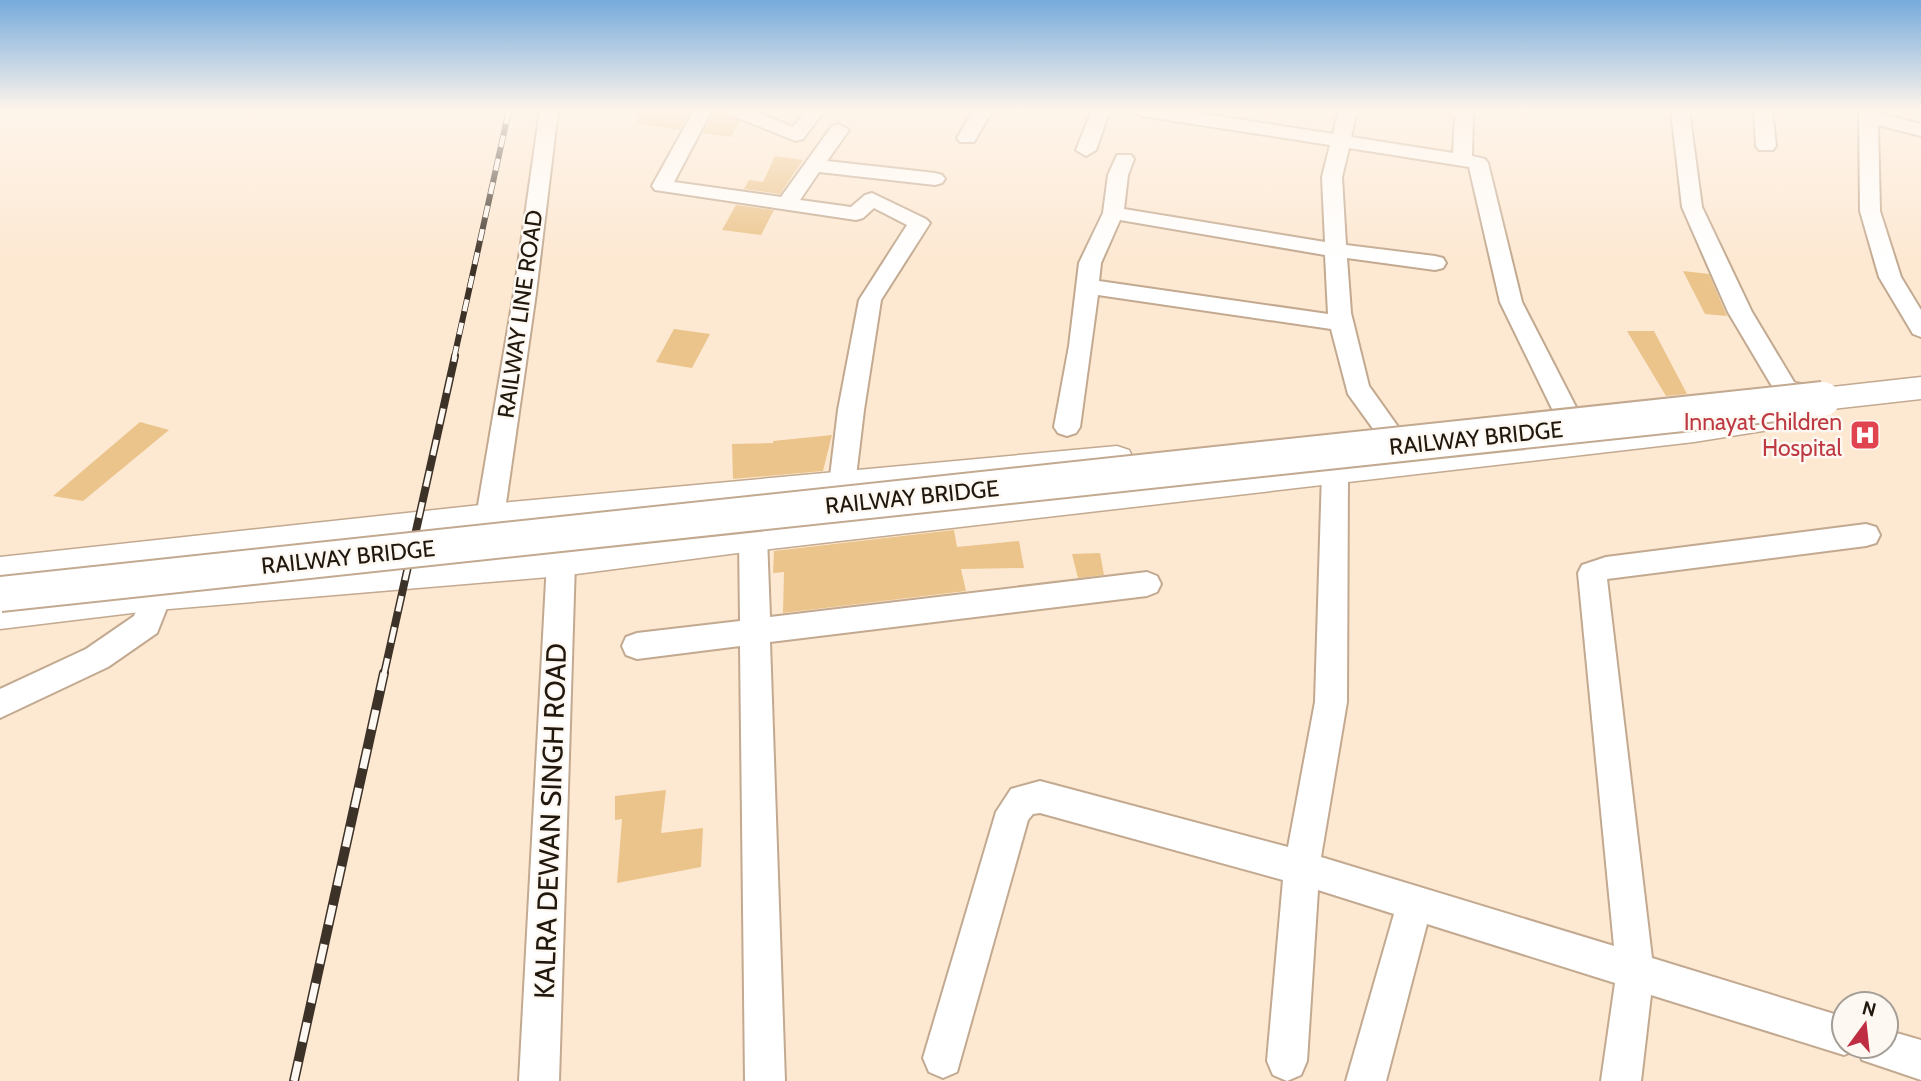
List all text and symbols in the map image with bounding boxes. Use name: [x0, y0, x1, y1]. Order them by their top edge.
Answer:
street label: RAILWAY LINE ROAD: [492, 208, 548, 420]
place label: Innayat Children Hospital: [1684, 408, 1843, 462]
street label: RAILWAY BRIDGE: [1388, 415, 1564, 461]
hospital icon: Innayat Children Hospital: [1848, 418, 1882, 452]
street label: RAILWAY BRIDGE: [824, 474, 1000, 520]
street label: RAILWAY BRIDGE: [260, 534, 436, 580]
street label: KALRA DEWAN SINGH ROAD: [527, 643, 573, 999]
north arrow: [1830, 990, 1900, 1060]
text: N: [1860, 996, 1879, 1022]

